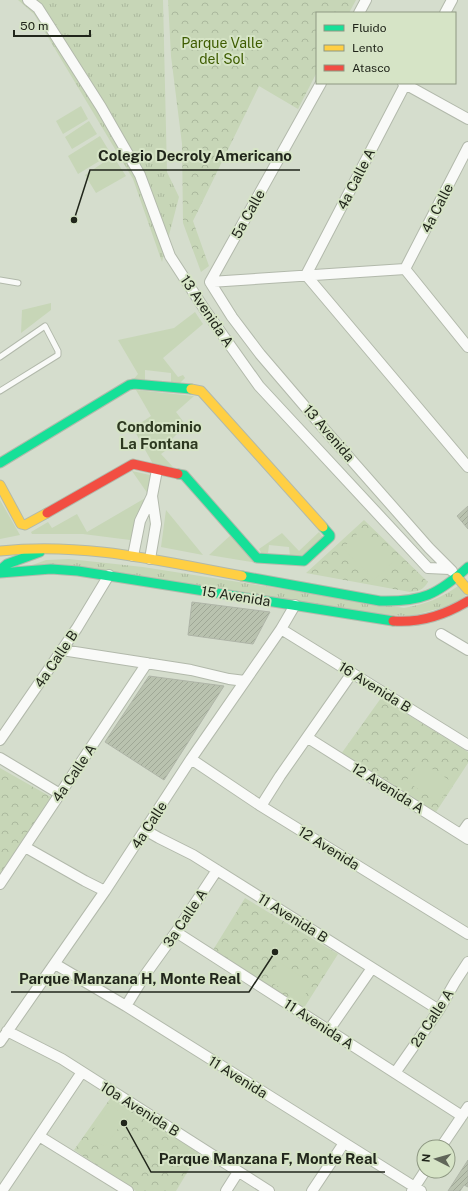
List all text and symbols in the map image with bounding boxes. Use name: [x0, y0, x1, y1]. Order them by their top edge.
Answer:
scale bar: [14, 12, 90, 38]
legend: [316, 12, 456, 84]
text: 50 m: [20, 19, 48, 33]
text: Fluido: [352, 21, 387, 35]
park label: Parque Valle del Sol: [181, 35, 263, 67]
text: Lento: [352, 41, 384, 55]
text: Atasco: [352, 61, 391, 75]
callout: Colegio Decroly Americano: [90, 143, 300, 170]
street label: 4a Calle A: [334, 146, 378, 212]
text: Colegio Decroly Americano: [98, 147, 292, 164]
street label: 4a Calle: [418, 181, 456, 235]
street label: 5a Calle: [228, 187, 268, 241]
street label: 13 Avenida A: [177, 272, 237, 350]
street label: 13 Avenida: [300, 402, 358, 464]
district label: Condominio La Fontana: [116, 418, 202, 452]
street label: 15 Avenida: [200, 583, 272, 609]
street label: 4a Calle B: [31, 627, 81, 691]
street label: 16 Avenida B: [336, 658, 414, 716]
street label: 4a Calle A: [49, 741, 99, 805]
street label: 12 Avenida A: [349, 759, 427, 817]
street label: 4a Calle: [128, 798, 170, 852]
street label: 12 Avenida: [295, 823, 363, 873]
street label: 3a Calle A: [160, 886, 210, 950]
street label: 11 Avenida B: [255, 890, 331, 946]
callout: Parque Manzana H, Monte Real: [11, 965, 249, 992]
text: Parque Manzana H, Monte Real: [19, 970, 241, 987]
street label: 2a Calle A: [407, 986, 457, 1050]
street label: 11 Avenida A: [281, 996, 357, 1052]
street label: 11 Avenida: [206, 1053, 270, 1101]
street label: 10a Avenida B: [98, 1078, 182, 1140]
north arrow: [416, 1139, 456, 1179]
callout: Parque Manzana F, Monte Real: [151, 1145, 385, 1172]
text: Parque Manzana F, Monte Real: [159, 1150, 377, 1167]
text: N: [420, 1153, 432, 1163]

